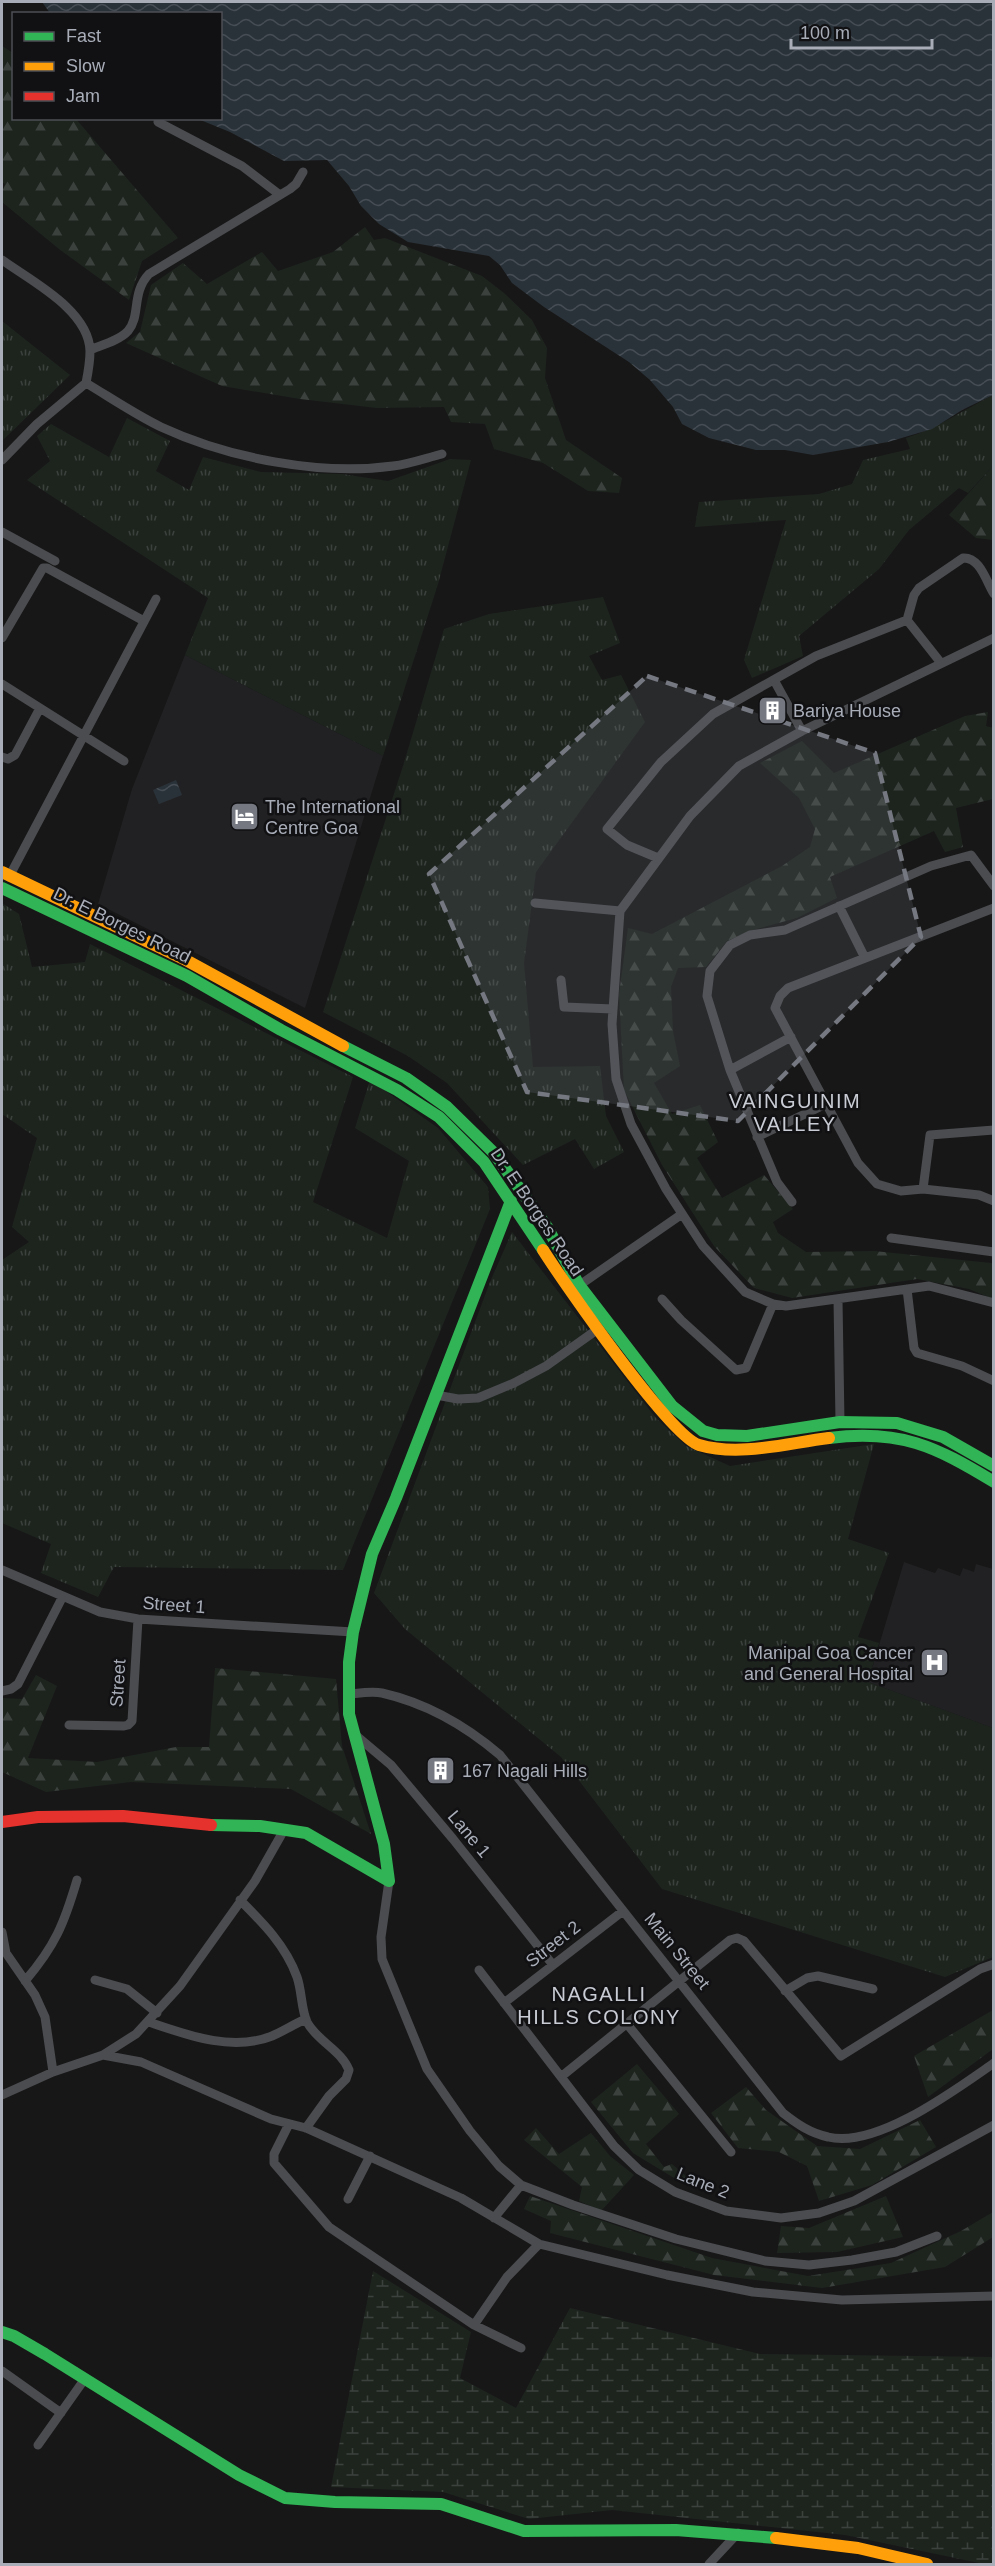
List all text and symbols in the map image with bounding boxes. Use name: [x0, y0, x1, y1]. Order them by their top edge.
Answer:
legend: [12, 12, 222, 120]
scale bar: [791, 12, 932, 50]
text: 100 m: [800, 23, 850, 43]
text: Fast: [66, 26, 101, 46]
text: Slow: [66, 56, 106, 76]
text: Jam: [66, 86, 100, 106]
building icon: Bariya House: [756, 695, 788, 727]
place label: Bariya House: [793, 701, 901, 721]
place label: The International Centre Goa: [265, 797, 400, 838]
hotel icon: The International Centre Goa: [228, 801, 260, 833]
street label: Dr. E Borges Road: [50, 883, 194, 967]
district label: VAINGUINIM VALLEY: [729, 1090, 861, 1135]
street label: Dr. E Borges Road: [487, 1144, 587, 1280]
street label: Street 1: [142, 1593, 206, 1617]
place label: Manipal Goa Cancer and General Hospital: [744, 1643, 913, 1684]
hospital icon: Manipal Goa Cancer and General Hospital: [918, 1647, 950, 1679]
street label: Street: [106, 1658, 130, 1708]
building icon: 167 Nagali Hills: [425, 1755, 457, 1787]
place label: 167 Nagali Hills: [462, 1761, 587, 1781]
street label: Lane 1: [444, 1806, 494, 1862]
street label: Main Street: [640, 1909, 714, 1993]
street label: Street 2: [522, 1917, 584, 1971]
district label: NAGALLI HILLS COLONY: [517, 1983, 681, 2028]
street label: Lane 2: [674, 2163, 732, 2203]

